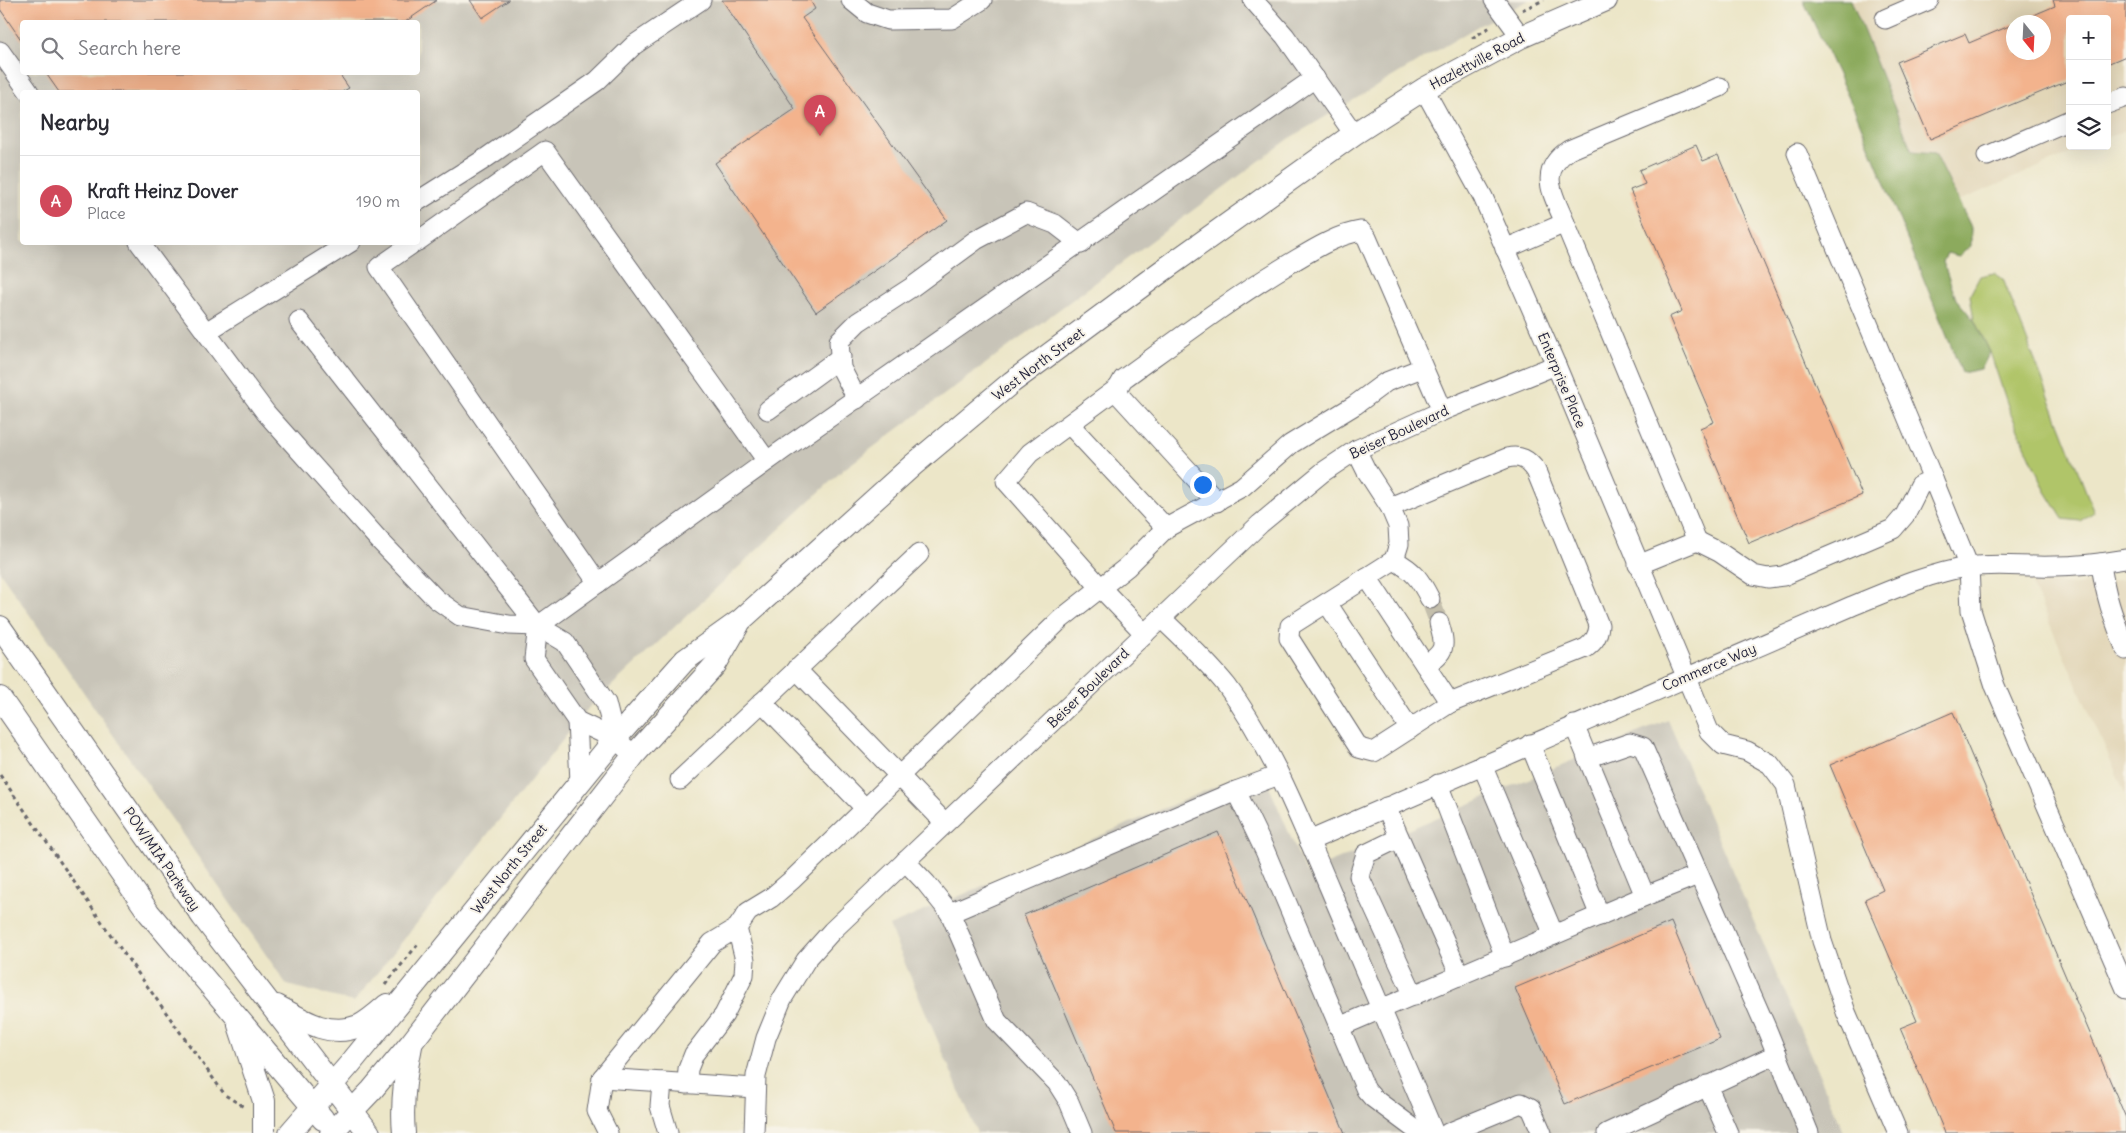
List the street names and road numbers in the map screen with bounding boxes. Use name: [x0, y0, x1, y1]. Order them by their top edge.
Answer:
street label: Hazlettville Road: [1427, 28, 1527, 94]
street label: West North Street: [988, 323, 1088, 405]
street label: Enterprise Place: [1534, 330, 1590, 430]
street label: Beiser Boulevard: [1347, 401, 1451, 463]
street label: Commerce Way: [1659, 639, 1759, 695]
street label: Beiser Boulevard: [1043, 644, 1133, 732]
street label: POW/MIA Parkway: [120, 804, 204, 914]
street label: West North Street: [467, 820, 551, 918]

